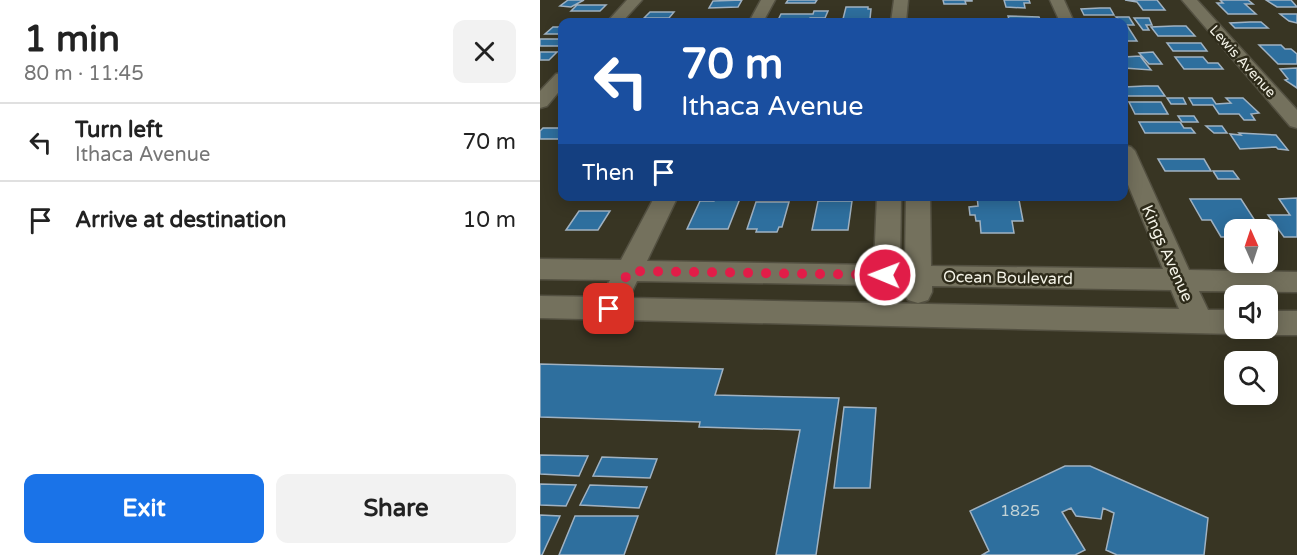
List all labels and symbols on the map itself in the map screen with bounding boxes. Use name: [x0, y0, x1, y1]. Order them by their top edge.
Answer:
street label: Lewis Avenue: [1206, 22, 1279, 101]
street label: Kings Avenue: [1137, 202, 1197, 305]
north arrow: [1224, 219, 1278, 273]
position arrow: [853, 243, 917, 307]
street label: Ocean Boulevard: [943, 267, 1073, 289]
pin: [583, 283, 634, 334]
house number: 1825: [1000, 501, 1040, 521]

